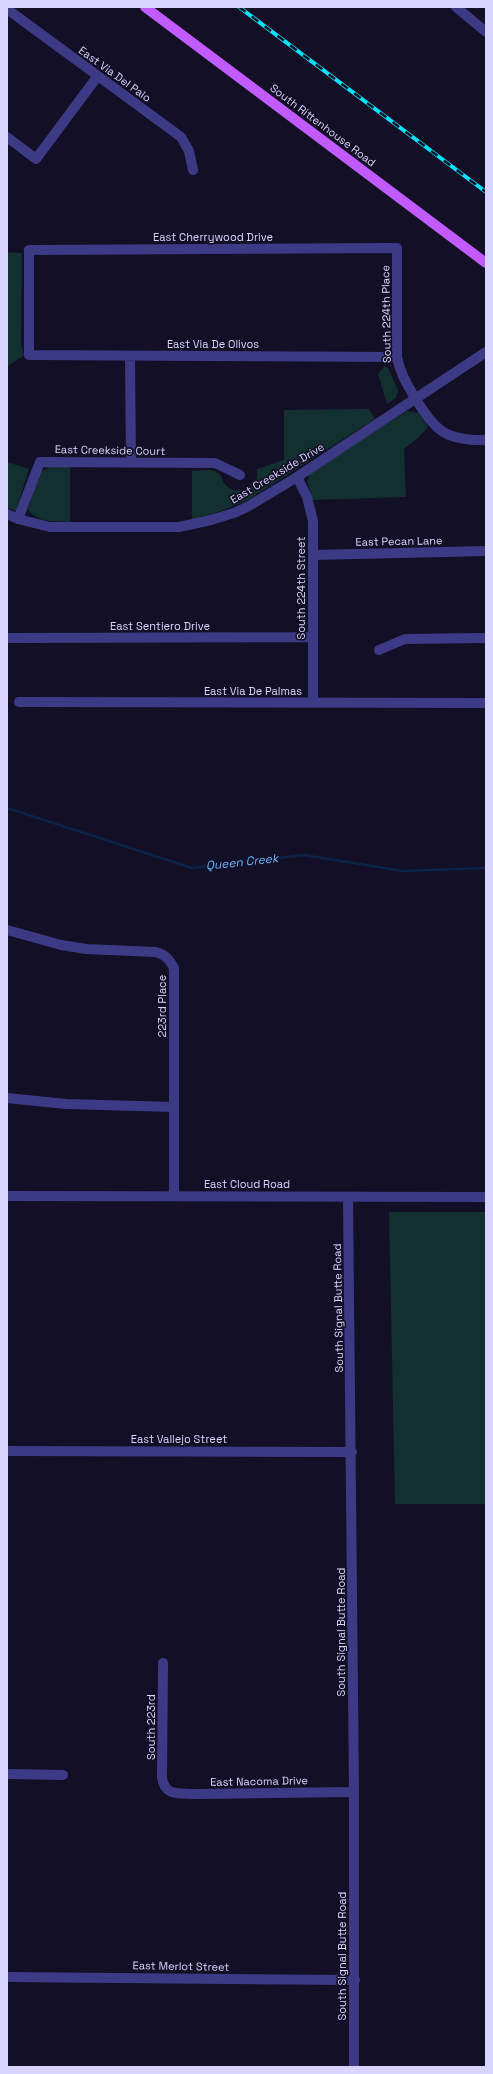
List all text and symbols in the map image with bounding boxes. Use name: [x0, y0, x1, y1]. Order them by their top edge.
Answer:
street label: East Via Del Palo: [76, 43, 154, 105]
street label: South Rittenhouse Road: [267, 81, 379, 169]
street label: East Cherrywood Drive: [153, 230, 273, 244]
street label: South 224th Place: [378, 265, 394, 363]
street label: East Via De Olivos: [167, 337, 259, 351]
street label: East Creekside Drive: [227, 439, 327, 507]
street label: East Creekside Court: [55, 442, 165, 458]
street label: East Pecan Lane: [355, 533, 443, 549]
street label: South 224th Street: [294, 537, 308, 639]
street label: East Sentiero Drive: [110, 619, 210, 633]
street label: East Via De Palmas: [204, 684, 302, 698]
water label: Queen Creek: [205, 850, 281, 874]
street label: 223rd Place: [155, 975, 169, 1037]
street label: East Cloud Road: [204, 1177, 290, 1191]
street label: South Signal Butte Road: [330, 1243, 346, 1373]
street label: East Vallejo Street: [131, 1432, 227, 1446]
street label: South Signal Butte Road: [334, 1568, 348, 1696]
street label: South 223rd: [144, 1694, 158, 1760]
street label: East Nacoma Drive: [210, 1773, 308, 1789]
street label: South Signal Butte Road: [335, 1892, 349, 2020]
street label: East Merlot Street: [132, 1958, 230, 1974]

